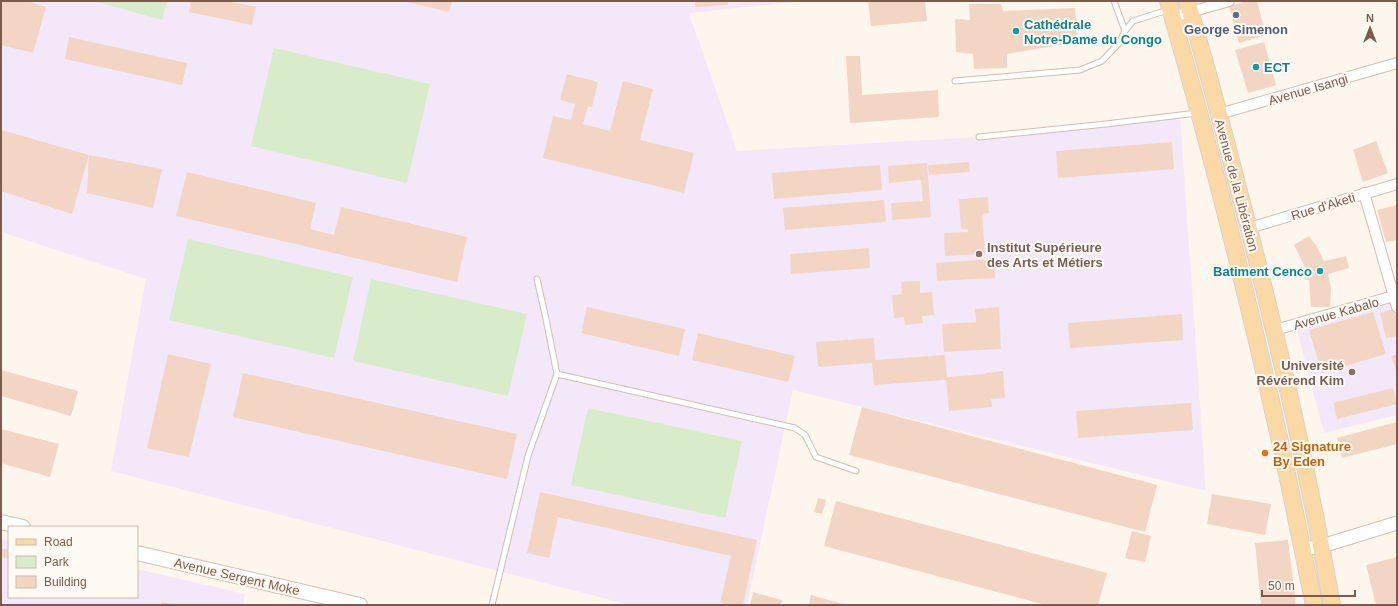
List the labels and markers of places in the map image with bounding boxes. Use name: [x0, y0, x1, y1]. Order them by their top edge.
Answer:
marker: George Simenon: [1231, 10, 1241, 20]
place label: Cathédrale Notre-Dame du Congo: [1024, 17, 1162, 47]
place label: George Simenon: [1184, 22, 1288, 37]
marker: Cathédrale Notre-Dame du Congo: [1011, 26, 1021, 36]
place label: ECT: [1264, 60, 1290, 75]
marker: ECT: [1251, 62, 1261, 72]
place label: Institut Supérieure des Arts et Métiers: [987, 240, 1103, 270]
marker: Institut Supérieure des Arts et Métiers: [974, 249, 984, 259]
place label: Batiment Cenco: [1213, 264, 1312, 279]
marker: Batiment Cenco: [1315, 266, 1325, 276]
place label: Université Révérend Kim: [1257, 358, 1344, 388]
marker: Université Révérend Kim: [1347, 367, 1357, 377]
place label: 24 Signature By Eden: [1273, 439, 1351, 469]
marker: 24 Signature By Eden: [1260, 448, 1270, 458]

